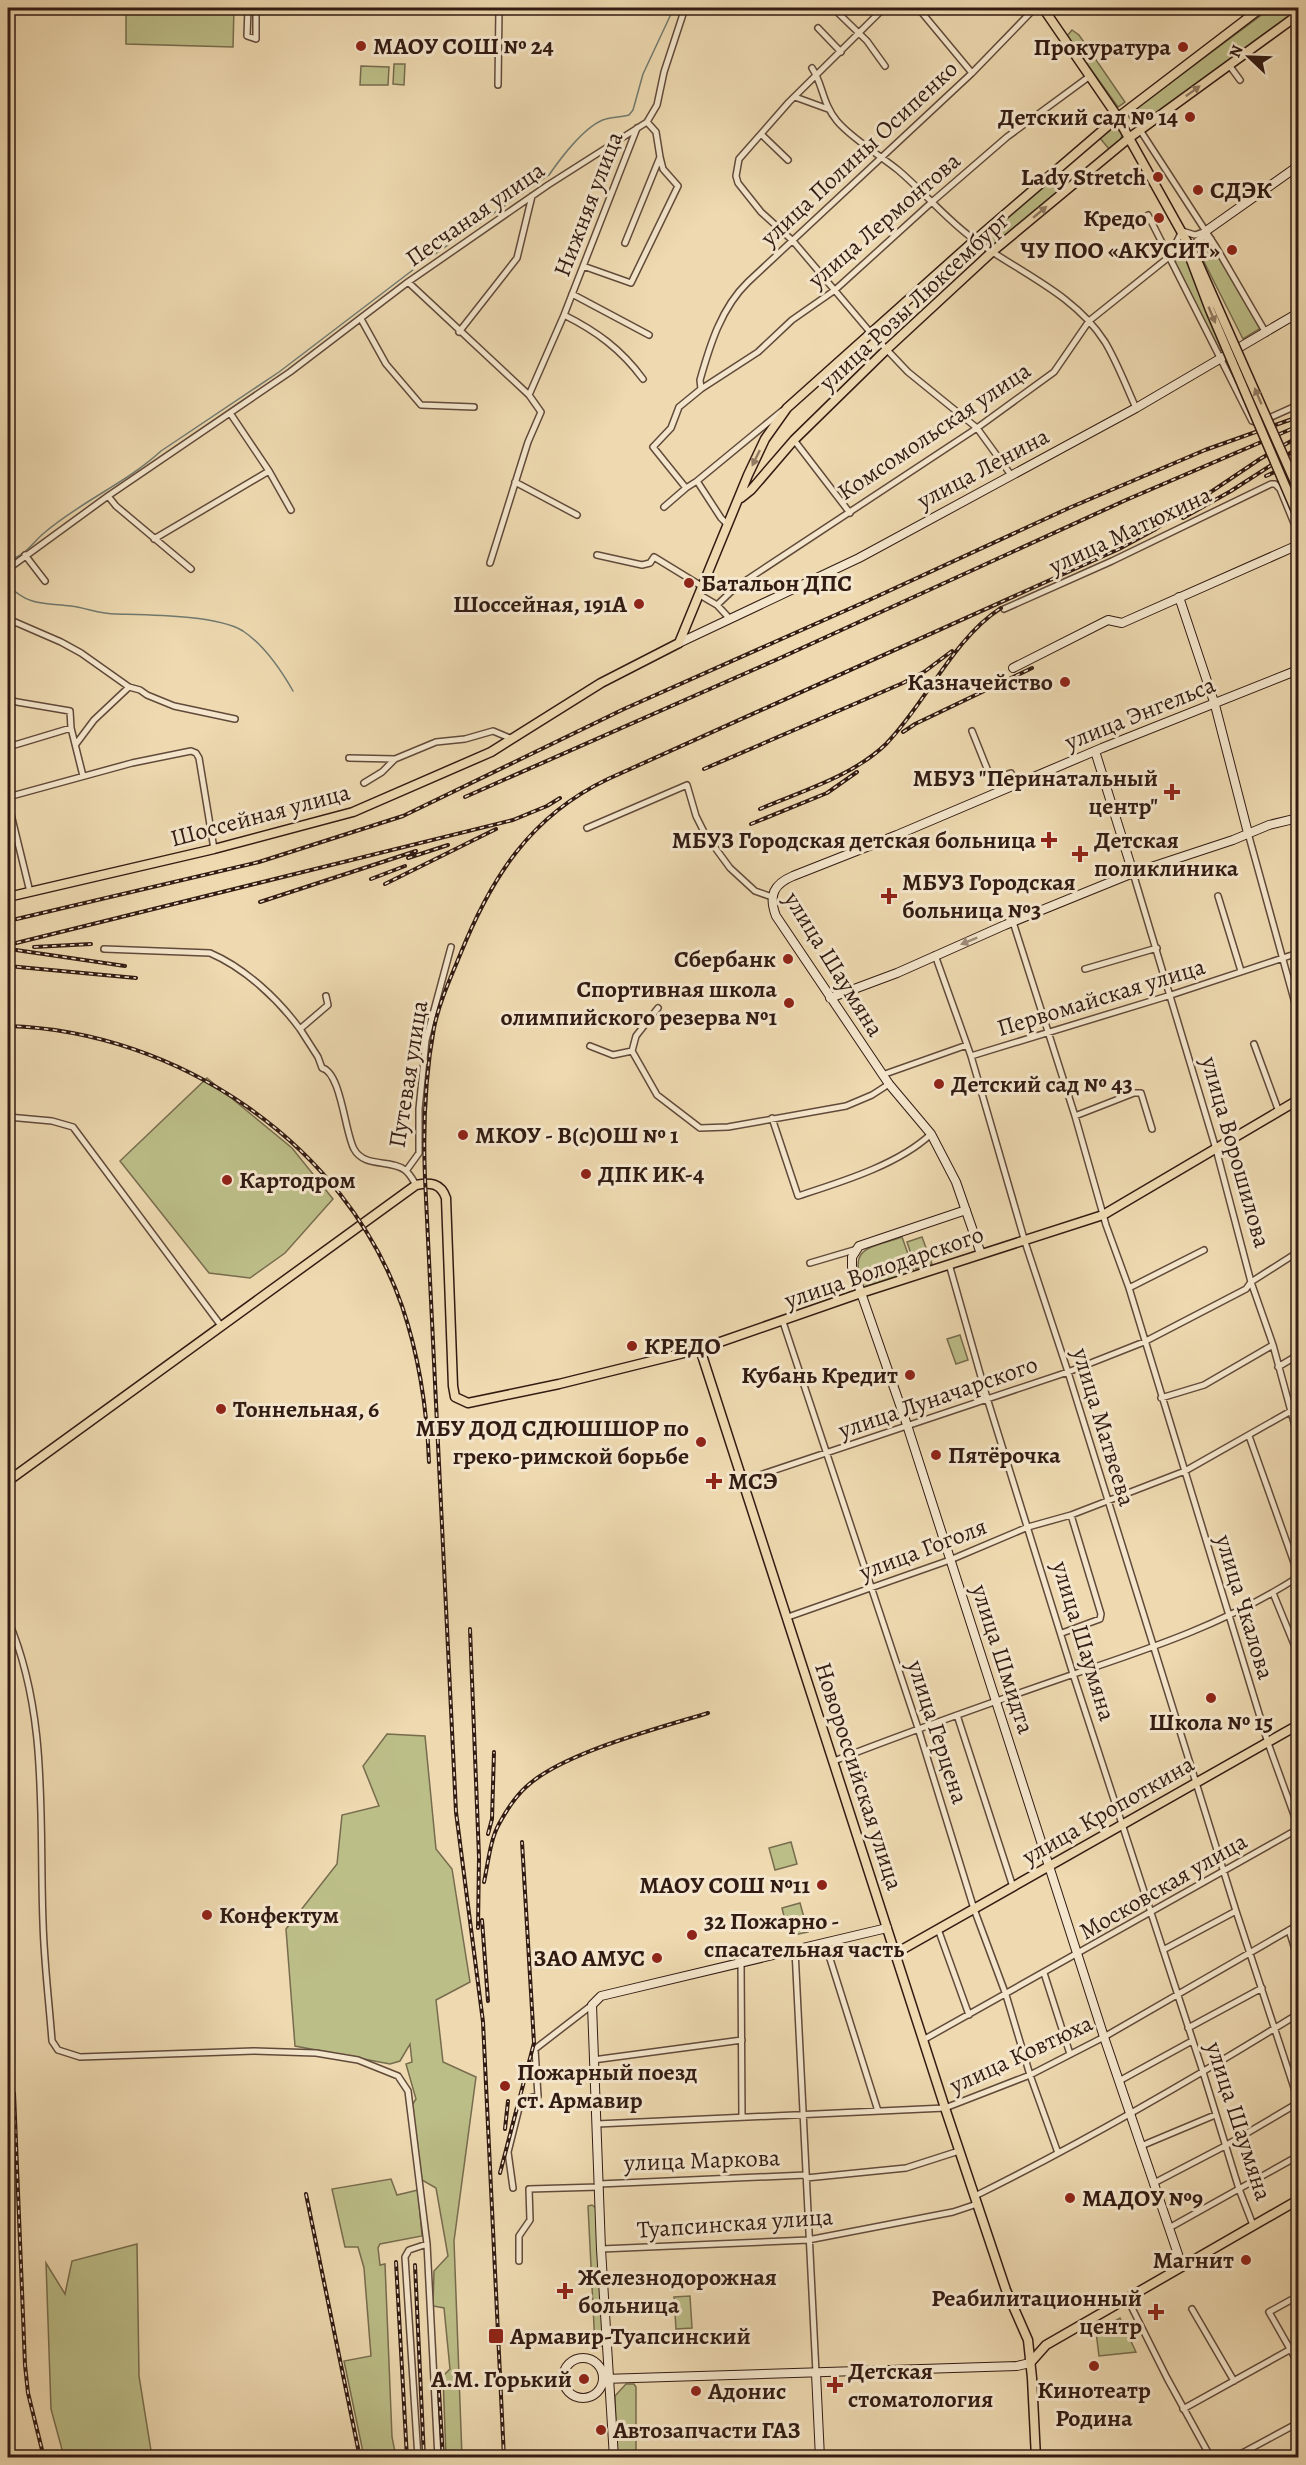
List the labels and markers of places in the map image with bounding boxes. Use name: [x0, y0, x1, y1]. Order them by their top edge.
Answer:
place label: МАОУ СОШ № 24: [373, 30, 554, 62]
place label: Прокуратура: [1034, 31, 1172, 63]
marker: МАОУ СОШ № 24: [354, 39, 368, 53]
marker: Прокуратура: [1176, 40, 1190, 54]
place label: Детский сад № 14: [998, 101, 1178, 133]
marker: Детский сад № 14: [1183, 110, 1197, 124]
place label: Lady Stretch: [1021, 161, 1146, 193]
marker: Lady Stretch: [1151, 170, 1165, 184]
place label: СДЭК: [1210, 174, 1272, 206]
marker: СДЭК: [1191, 183, 1205, 197]
place label: Кредо: [1083, 202, 1147, 234]
marker: Кредо: [1152, 211, 1166, 225]
place label: ЧУ ПОО «АКУСИТ»: [1020, 234, 1220, 266]
marker: ЧУ ПОО «АКУСИТ»: [1225, 243, 1239, 257]
place label: Батальон ДПС: [701, 567, 852, 599]
marker: Батальон ДПС: [682, 576, 696, 590]
place label: Шоссейная, 191А: [453, 588, 628, 620]
marker: Шоссейная, 191А: [632, 597, 646, 611]
place label: Казначейство: [907, 666, 1053, 698]
marker: Казначейство: [1058, 675, 1072, 689]
place label: МБУЗ "Перинатальный центр": [913, 762, 1158, 822]
marker: МБУЗ "Перинатальный центр": [1163, 783, 1181, 801]
place label: МБУЗ Городская детская больница: [672, 824, 1037, 856]
place label: Детская поликлиника: [1094, 824, 1239, 884]
marker: МБУЗ Городская детская больница: [1040, 831, 1058, 849]
marker: Детская поликлиника: [1071, 845, 1089, 863]
place label: МБУЗ Городская больница №3: [902, 866, 1076, 926]
marker: МБУЗ Городская больница №3: [880, 887, 898, 905]
place label: Сбербанк: [674, 943, 776, 975]
marker: Сбербанк: [781, 952, 795, 966]
place label: Спортивная школа олимпийского резерва №1: [500, 973, 778, 1033]
marker: Спортивная школа олимпийского резерва №1: [782, 996, 796, 1010]
place label: Детский сад № 43: [951, 1068, 1133, 1100]
marker: Детский сад № 43: [932, 1077, 946, 1091]
place label: МКОУ - В(с)ОШ № 1: [475, 1119, 679, 1151]
marker: МКОУ - В(с)ОШ № 1: [456, 1128, 470, 1142]
place label: ДПК ИК-4: [598, 1158, 704, 1190]
place label: Картодром: [239, 1164, 356, 1196]
marker: ДПК ИК-4: [579, 1167, 593, 1181]
marker: Картодром: [220, 1173, 234, 1187]
place label: КРЕДО: [644, 1330, 721, 1362]
marker: КРЕДО: [625, 1339, 639, 1353]
place label: Кубань Кредит: [741, 1359, 898, 1391]
marker: Кубань Кредит: [903, 1368, 917, 1382]
place label: Тоннельная, 6: [233, 1393, 379, 1425]
marker: Тоннельная, 6: [214, 1402, 228, 1416]
place label: МБУ ДОД СДЮШШОР по греко-римской борьбе: [416, 1412, 689, 1472]
marker: МБУ ДОД СДЮШШОР по греко-римской борьбе: [694, 1435, 708, 1449]
place label: Пятёрочка: [948, 1439, 1061, 1471]
marker: Пятёрочка: [929, 1448, 943, 1462]
place label: МСЭ: [728, 1465, 778, 1497]
marker: МСЭ: [705, 1472, 723, 1490]
marker: Школа № 15: [1204, 1691, 1218, 1705]
place label: Школа № 15: [1149, 1706, 1273, 1738]
place label: МАОУ СОШ №11: [639, 1869, 810, 1901]
marker: МАОУ СОШ №11: [815, 1878, 829, 1892]
place label: Конфектум: [219, 1899, 339, 1931]
place label: 32 Пожарно - спасательная часть: [704, 1905, 904, 1965]
marker: Конфектум: [200, 1908, 214, 1922]
marker: 32 Пожарно - спасательная часть: [685, 1928, 699, 1942]
place label: ЗАО АМУС: [533, 1942, 645, 1974]
marker: ЗАО АМУС: [650, 1951, 664, 1965]
place label: Пожарный поезд ст. Армавир: [517, 2056, 698, 2116]
marker: Пожарный поезд ст. Армавир: [498, 2079, 512, 2093]
place label: МАДОУ №9: [1082, 2182, 1203, 2214]
marker: МАДОУ №9: [1063, 2191, 1077, 2205]
place label: Магнит: [1153, 2244, 1234, 2276]
marker: Магнит: [1239, 2253, 1253, 2267]
place label: Железнодорожная больница: [578, 2261, 777, 2321]
marker: Железнодорожная больница: [556, 2282, 574, 2300]
place label: Реабилитационный центр: [931, 2282, 1142, 2342]
marker: Реабилитационный центр: [1147, 2303, 1165, 2321]
place label: Армавир-Туапсинский: [509, 2320, 751, 2352]
marker: Армавир-Туапсинский: [487, 2327, 505, 2345]
place label: Детская стоматология: [848, 2355, 993, 2415]
marker: Кинотеатр Родина: [1087, 2359, 1101, 2373]
place label: А.М. Горький: [430, 2363, 572, 2395]
marker: А.М. Горький: [577, 2372, 591, 2386]
place label: Кинотеатр Родина: [1037, 2374, 1151, 2434]
place label: Адонис: [707, 2375, 786, 2407]
marker: Детская стоматология: [826, 2376, 844, 2394]
marker: Адонис: [689, 2384, 703, 2398]
place label: Автозапчасти ГАЗ: [612, 2414, 801, 2446]
marker: Автозапчасти ГАЗ: [594, 2423, 608, 2437]

